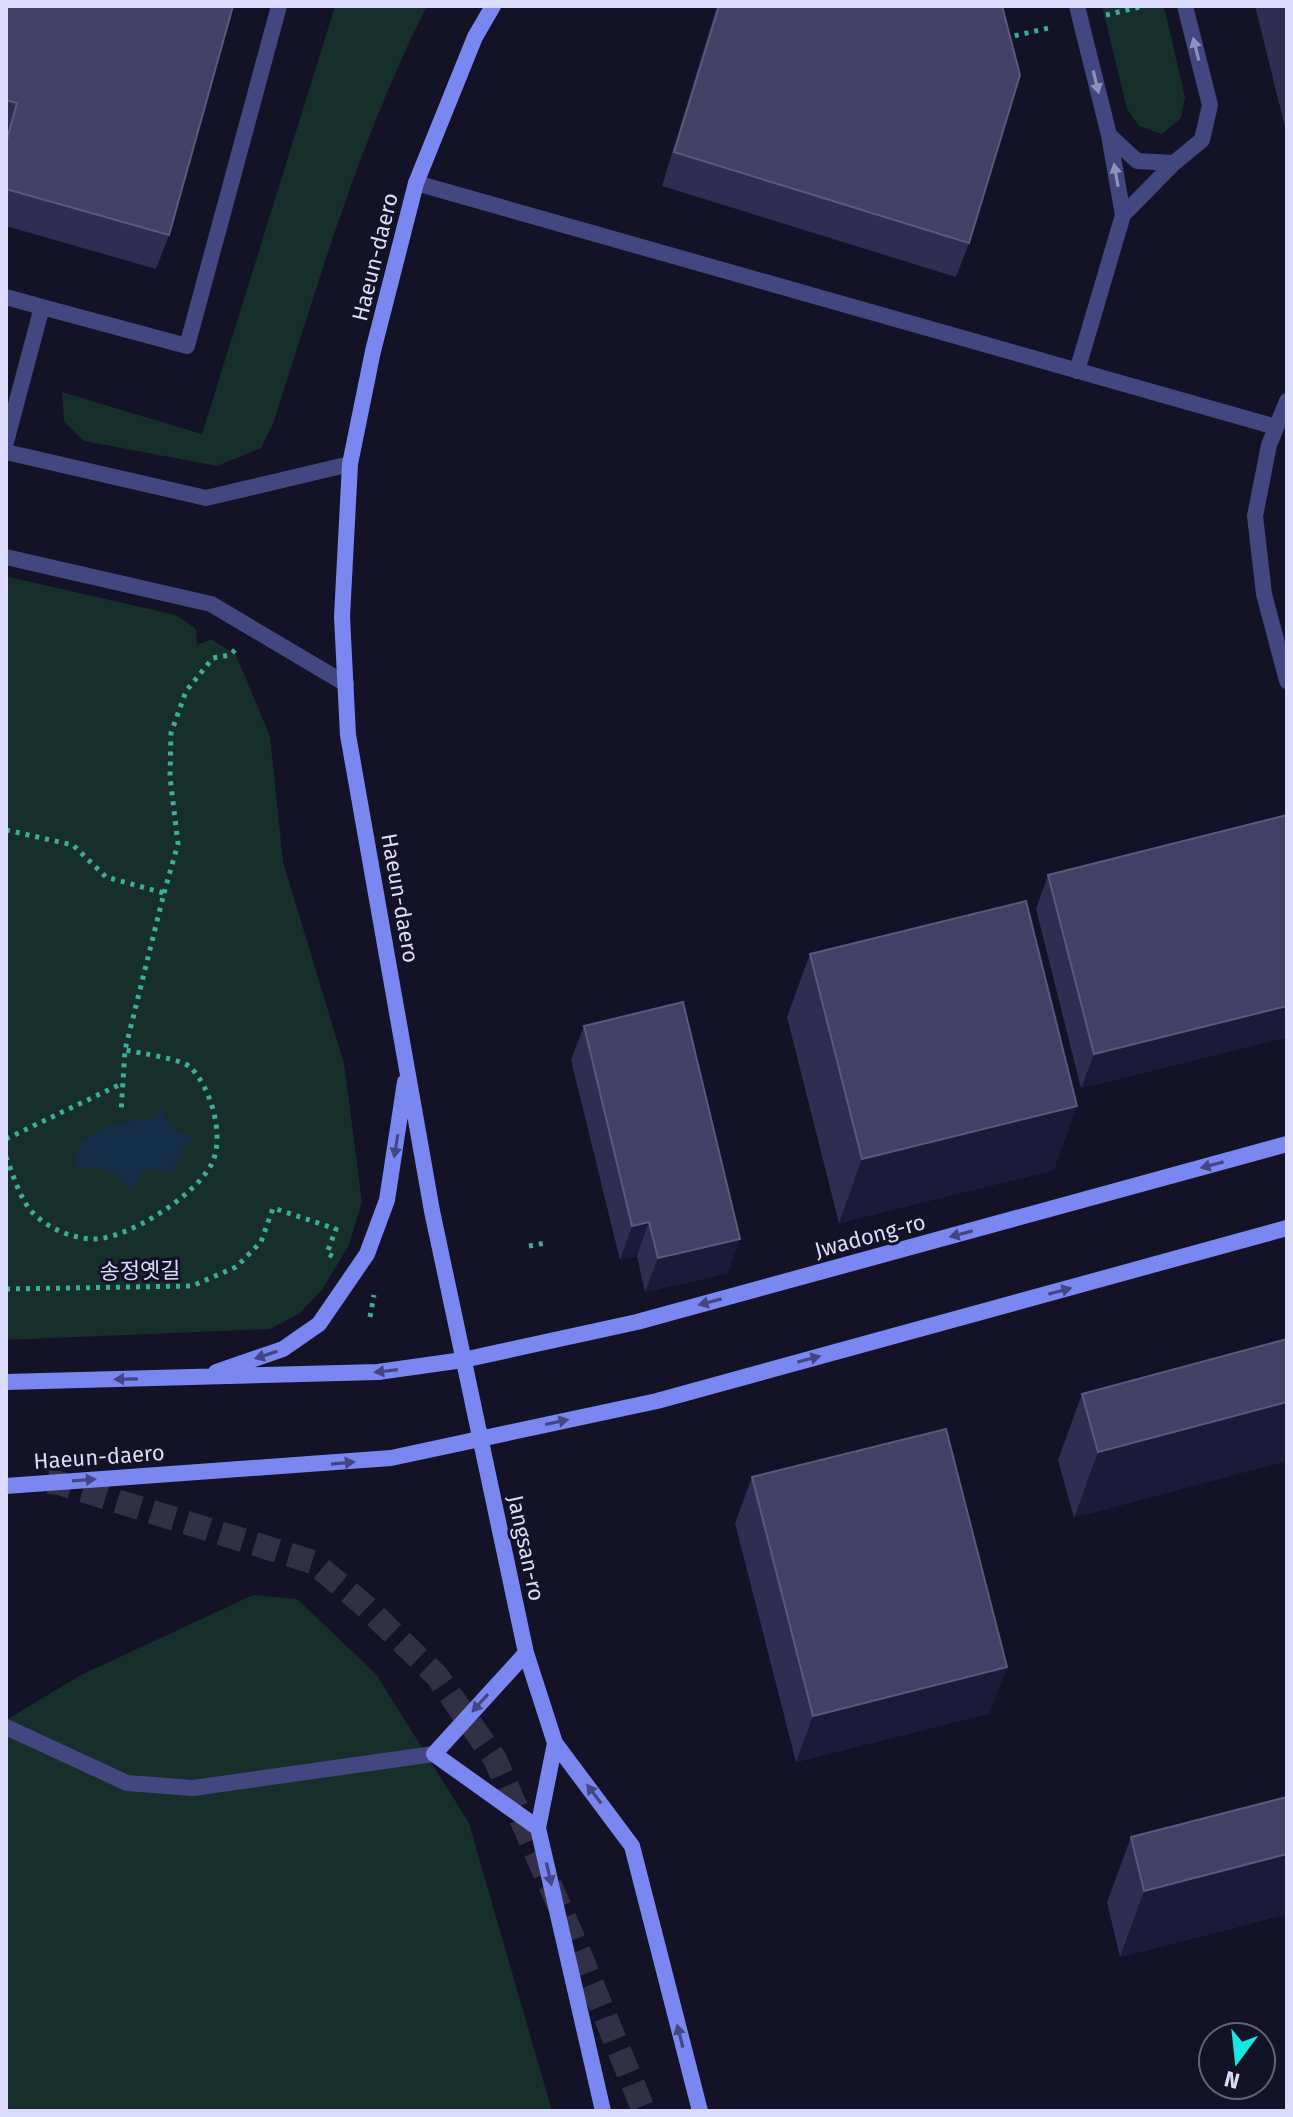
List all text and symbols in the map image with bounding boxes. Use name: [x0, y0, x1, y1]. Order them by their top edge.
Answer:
one-way arrow: [1190, 37, 1202, 62]
one-way arrow: [1090, 69, 1103, 94]
one-way arrow: [1110, 162, 1122, 187]
street label: Haeun-daero: [346, 190, 404, 324]
street label: Haeun-daero: [375, 831, 425, 965]
one-way arrow: [389, 1133, 401, 1158]
one-way arrow: [1199, 1159, 1224, 1171]
street label: Jwadong-ro: [812, 1208, 928, 1264]
one-way arrow: [949, 1228, 974, 1240]
street label: 송정옛길: [99, 1257, 181, 1285]
one-way arrow: [1047, 1284, 1072, 1296]
one-way arrow: [698, 1297, 723, 1309]
one-way arrow: [253, 1350, 277, 1362]
one-way arrow: [796, 1353, 821, 1365]
one-way arrow: [373, 1364, 398, 1377]
one-way arrow: [113, 1373, 138, 1385]
one-way arrow: [544, 1415, 569, 1428]
street label: Haeun-daero: [33, 1439, 165, 1475]
one-way arrow: [331, 1456, 356, 1469]
one-way arrow: [72, 1473, 97, 1486]
street label: Jangsan-ro: [502, 1493, 550, 1603]
one-way arrow: [472, 1694, 490, 1713]
one-way arrow: [586, 1784, 602, 1805]
one-way arrow: [543, 1862, 556, 1887]
north arrow: [1197, 2021, 1277, 2101]
one-way arrow: [673, 2023, 685, 2048]
text: N: [1221, 2065, 1242, 2095]

